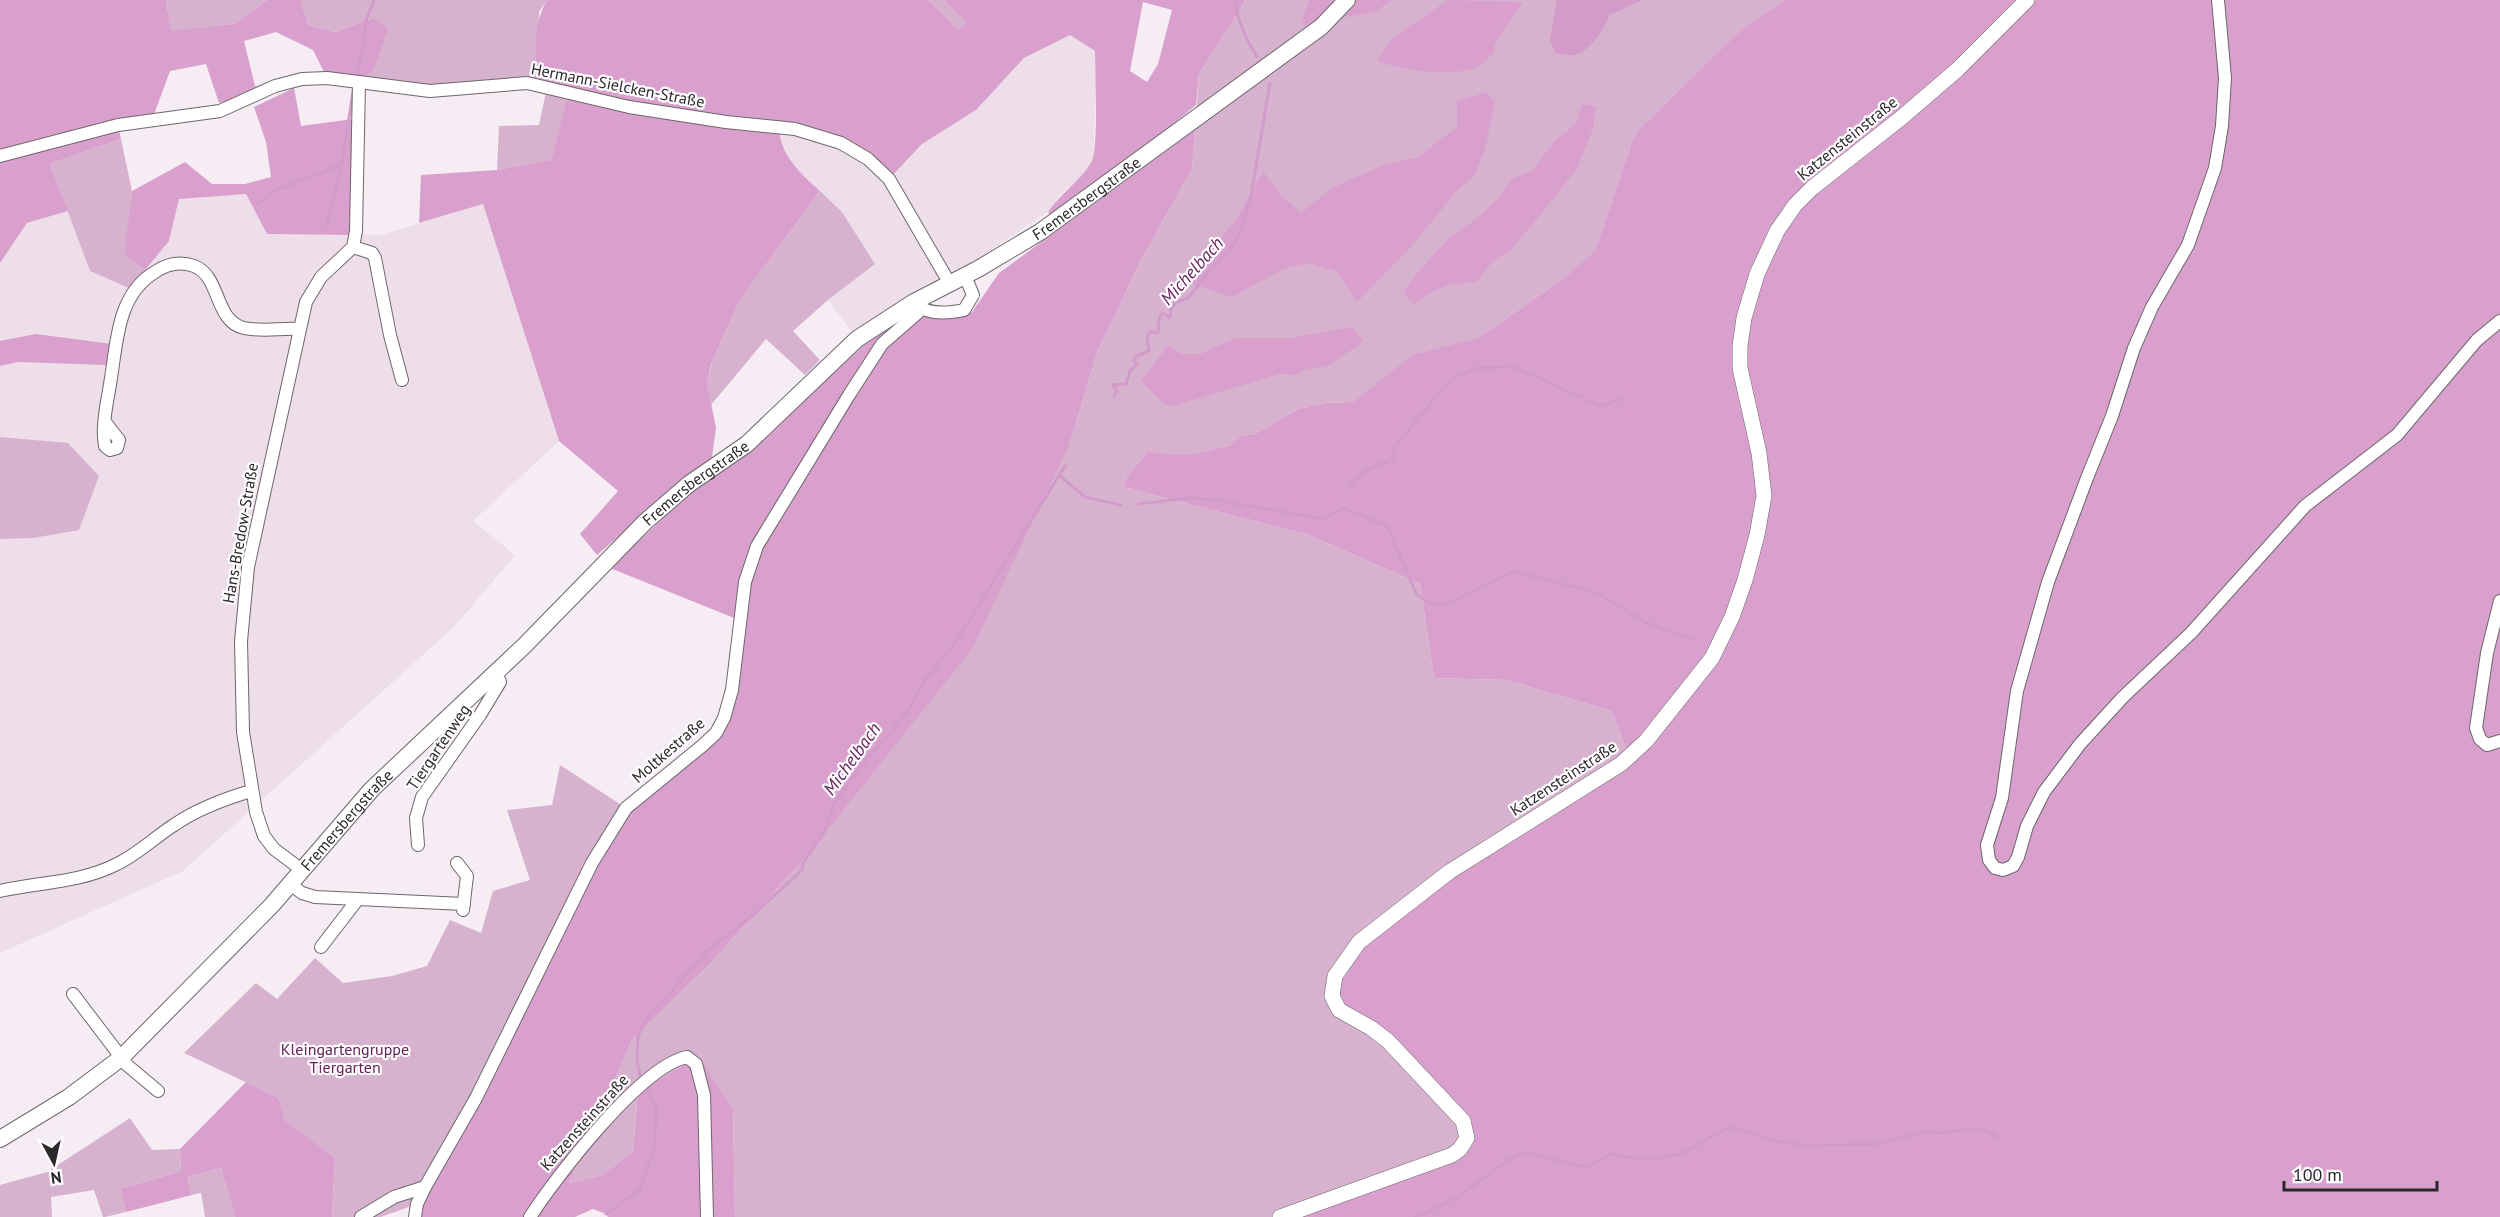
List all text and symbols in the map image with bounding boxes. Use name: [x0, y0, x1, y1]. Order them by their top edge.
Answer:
street label: Hermann-Sielcken-Straße: [530, 58, 706, 112]
street label: Katzensteinstraße: [1793, 92, 1901, 184]
street label: Fremersbergstraße: [1029, 152, 1144, 244]
water label: Michelbach: [1155, 232, 1228, 309]
street label: Fremersbergstraße: [638, 436, 753, 530]
street label: Hans-Bredow-Straße: [218, 461, 262, 605]
street label: Tiergartenweg: [402, 700, 474, 794]
street label: Moltkestraße: [627, 713, 709, 787]
water label: Michelbach: [818, 718, 886, 799]
street label: Katzensteinstraße: [1506, 736, 1620, 820]
street label: Fremersbergstraße: [296, 765, 397, 875]
park label: Kleingartengruppe Tiergarten: [281, 1039, 409, 1077]
street label: Katzensteinstraße: [536, 1070, 632, 1174]
north arrow: [24, 1133, 84, 1193]
scale bar: [2284, 1154, 2437, 1192]
text: 100 m: [2293, 1163, 2342, 1186]
text: N: [49, 1167, 63, 1188]

